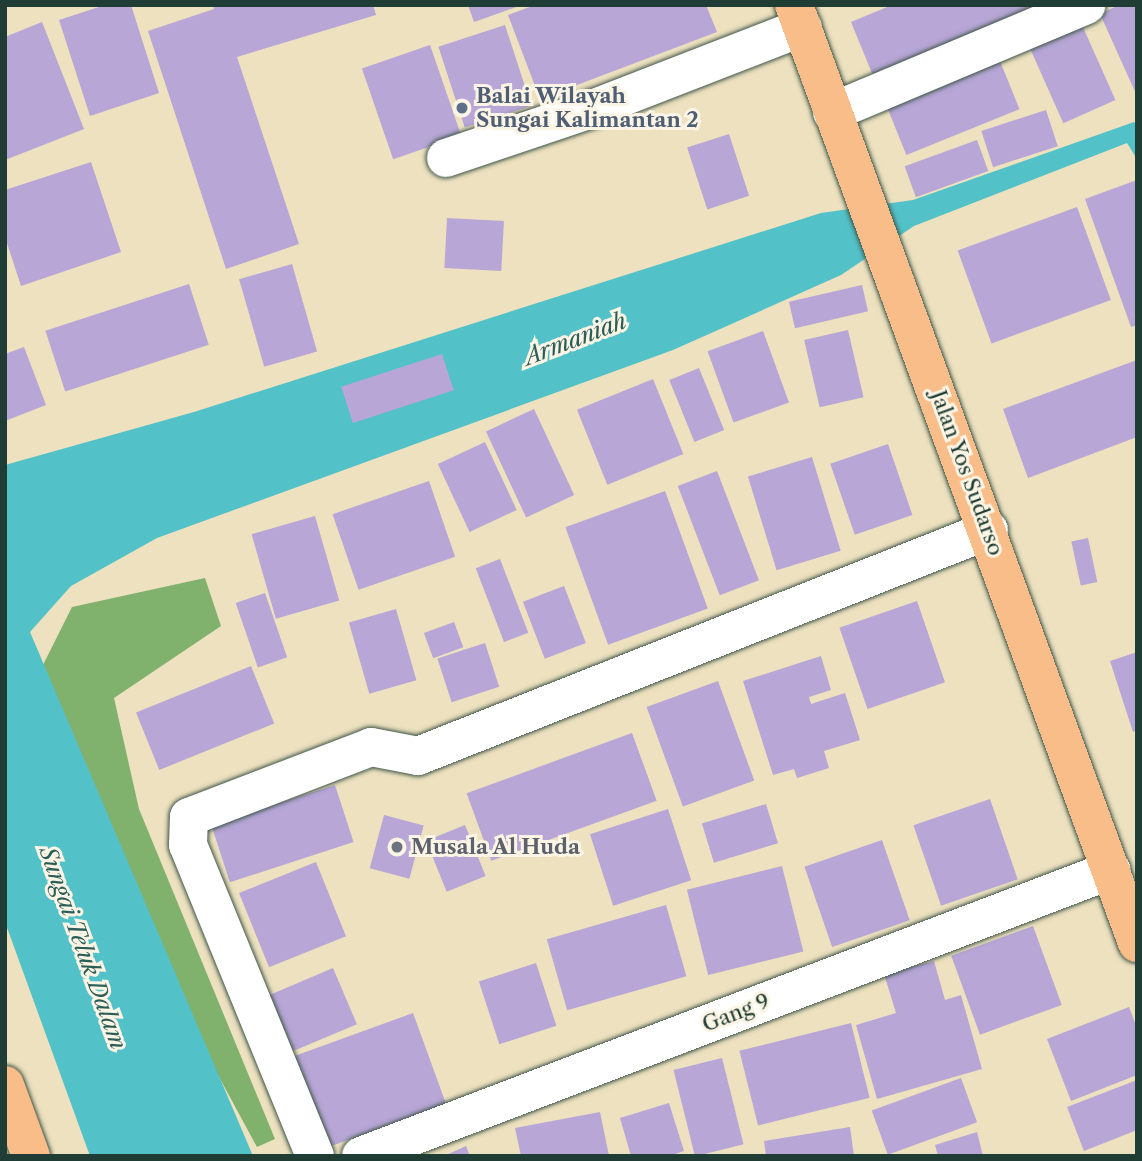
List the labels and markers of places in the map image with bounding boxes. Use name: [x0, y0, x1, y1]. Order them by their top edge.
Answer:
place label: Balai Wilayah Sungai Kalimantan 2: [476, 83, 699, 133]
marker: Balai Wilayah Sungai Kalimantan 2: [454, 100, 470, 116]
place label: Musala Al Huda: [411, 834, 581, 860]
marker: Musala Al Huda: [389, 839, 405, 855]

